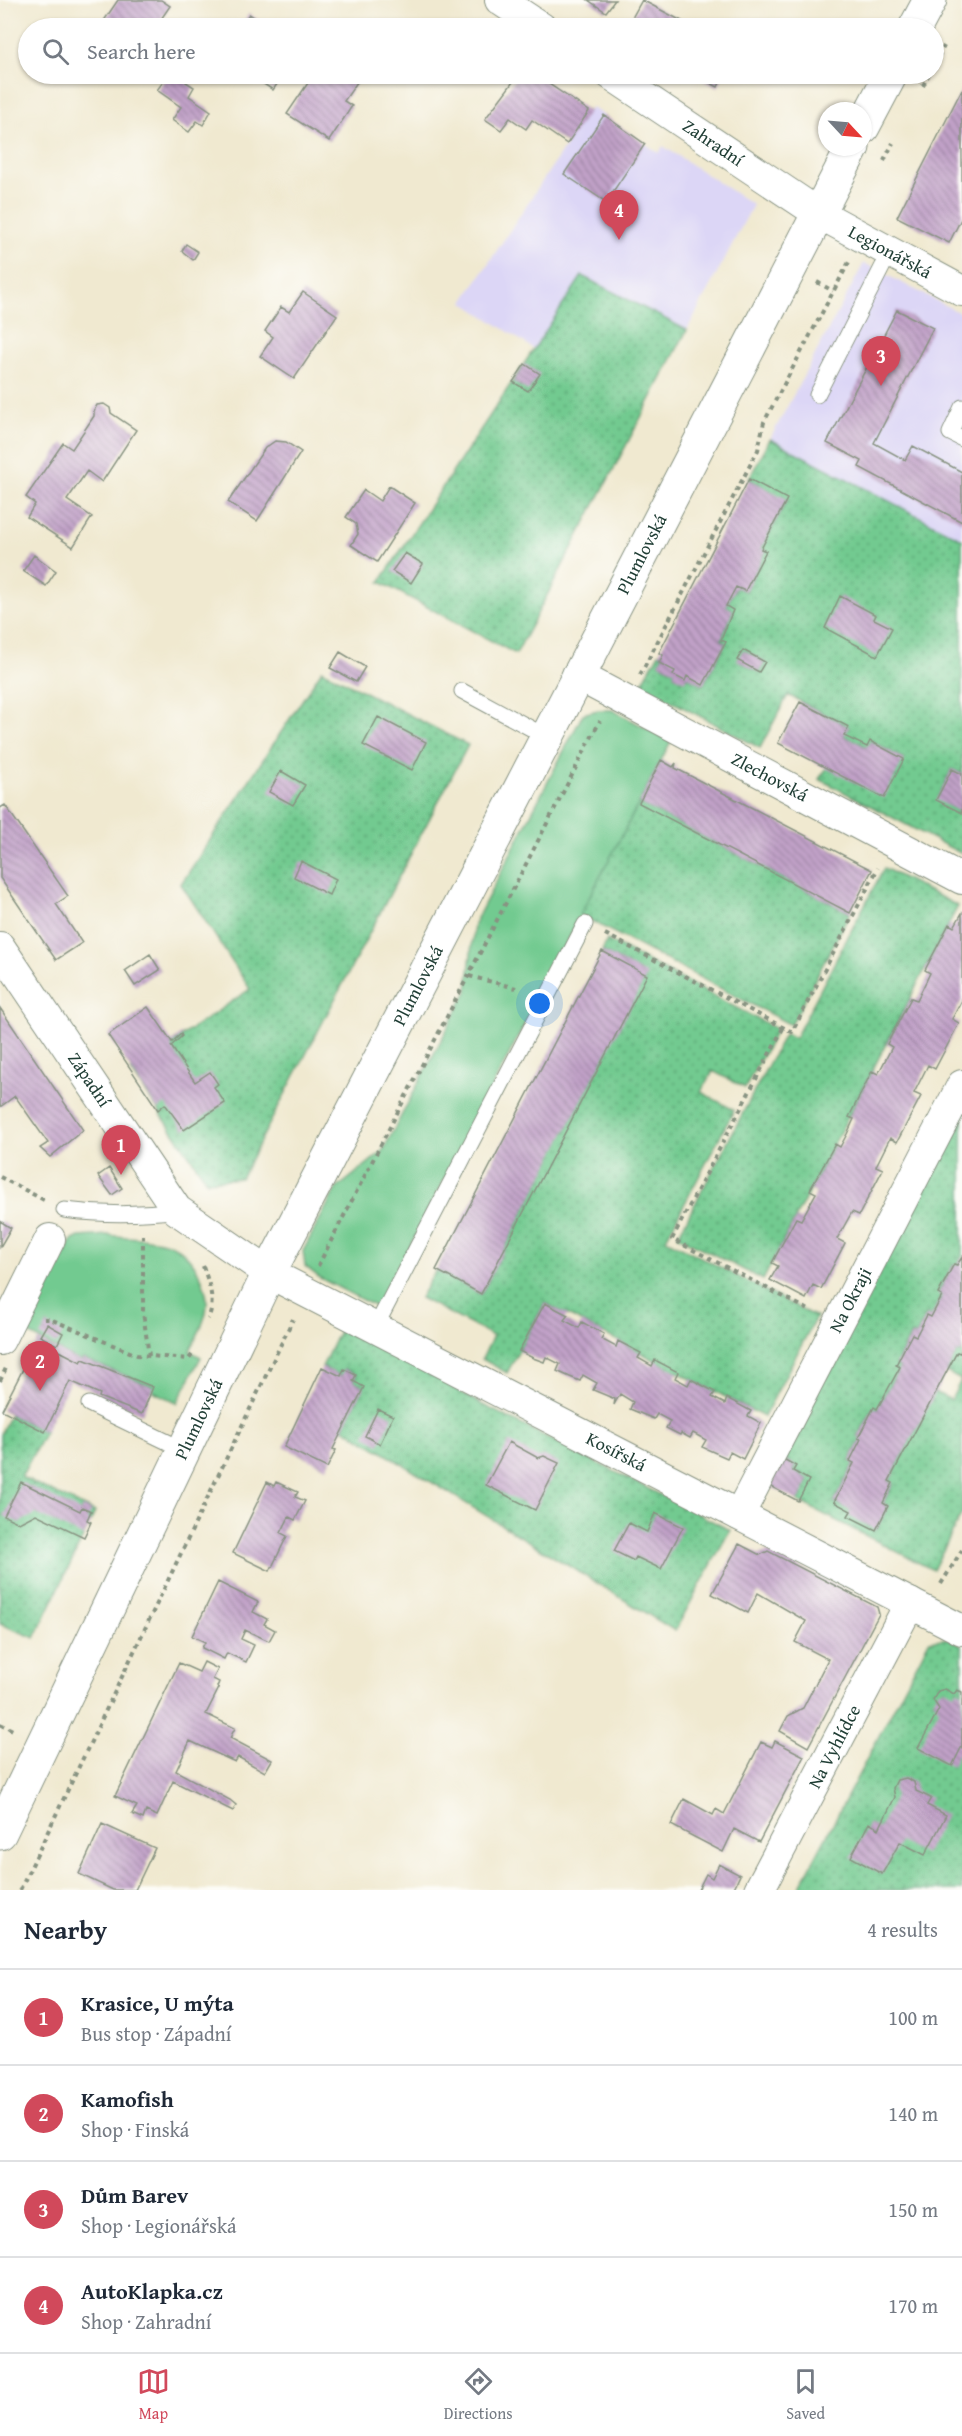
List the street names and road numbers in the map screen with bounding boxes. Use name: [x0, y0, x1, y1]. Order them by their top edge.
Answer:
street label: Zahradní: [677, 112, 750, 173]
street label: Legionářská: [844, 218, 937, 285]
street label: Plumlovská: [609, 509, 674, 599]
street label: Zlechovská: [727, 745, 814, 808]
street label: Plumlovská: [386, 940, 450, 1030]
street label: Západní: [61, 1047, 119, 1113]
street label: Na Okraji: [822, 1263, 878, 1337]
street label: Plumlovská: [167, 1374, 229, 1464]
street label: Kosířská: [582, 1425, 652, 1478]
street label: Na Vyhlídce: [801, 1700, 867, 1793]

